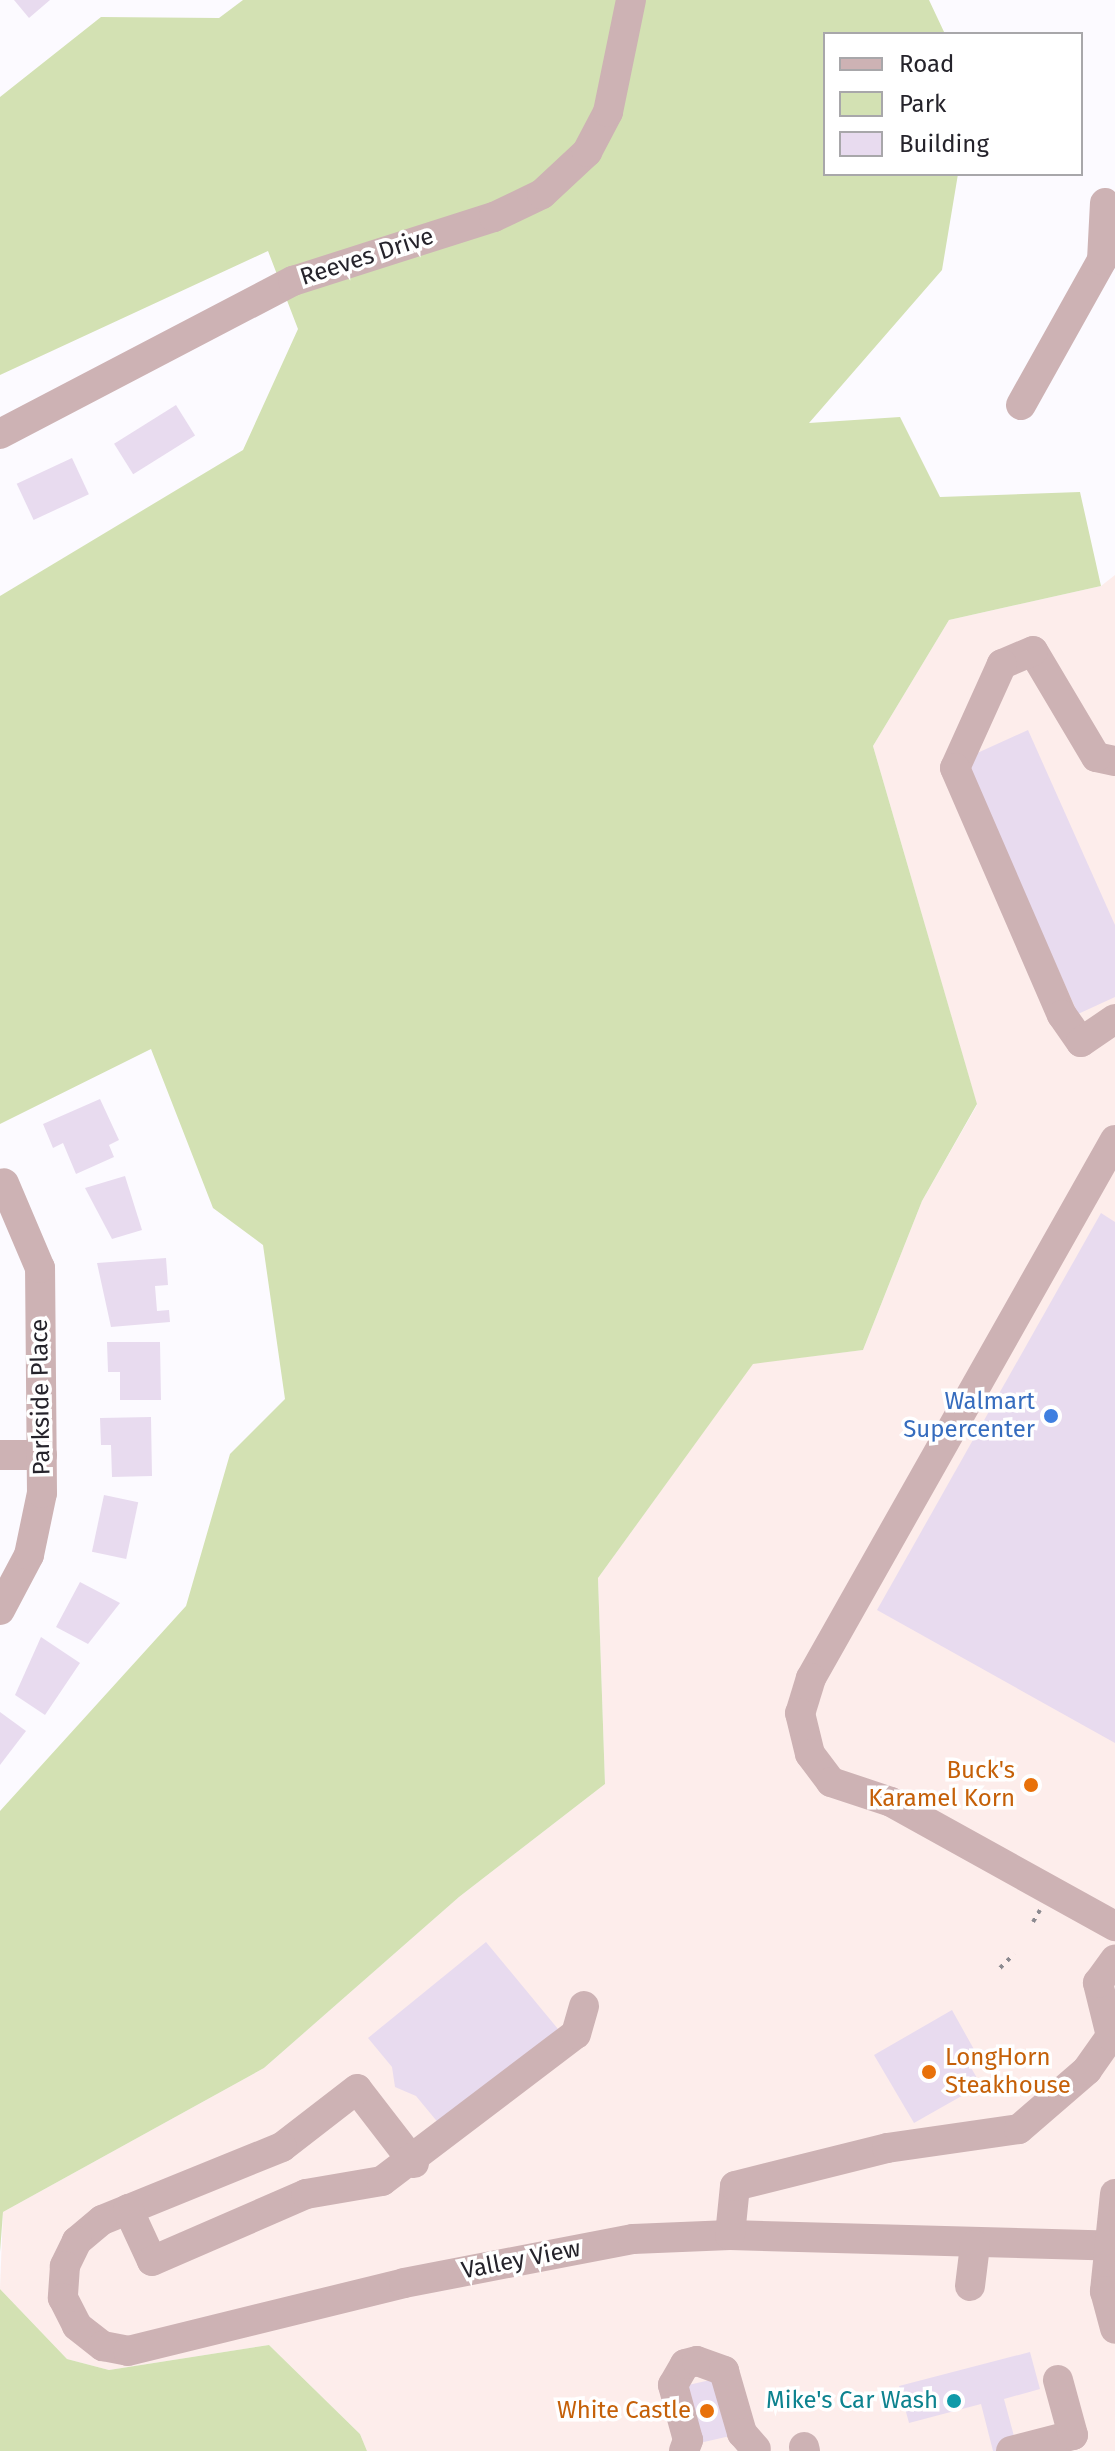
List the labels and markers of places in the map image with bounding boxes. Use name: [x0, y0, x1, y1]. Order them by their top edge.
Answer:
place label: Walmart Supercenter: [903, 1388, 1035, 1444]
marker: Walmart Supercenter: [1042, 1407, 1060, 1425]
place label: Buck's Karamel Korn: [868, 1757, 1015, 1813]
marker: Buck's Karamel Korn: [1022, 1776, 1040, 1794]
place label: LongHorn Steakhouse: [945, 2044, 1071, 2100]
marker: LongHorn Steakhouse: [920, 2063, 938, 2081]
place label: Mike's Car Wash: [766, 2387, 938, 2415]
marker: Mike's Car Wash: [945, 2392, 963, 2410]
place label: White Castle: [557, 2397, 691, 2425]
marker: White Castle: [698, 2402, 716, 2420]

